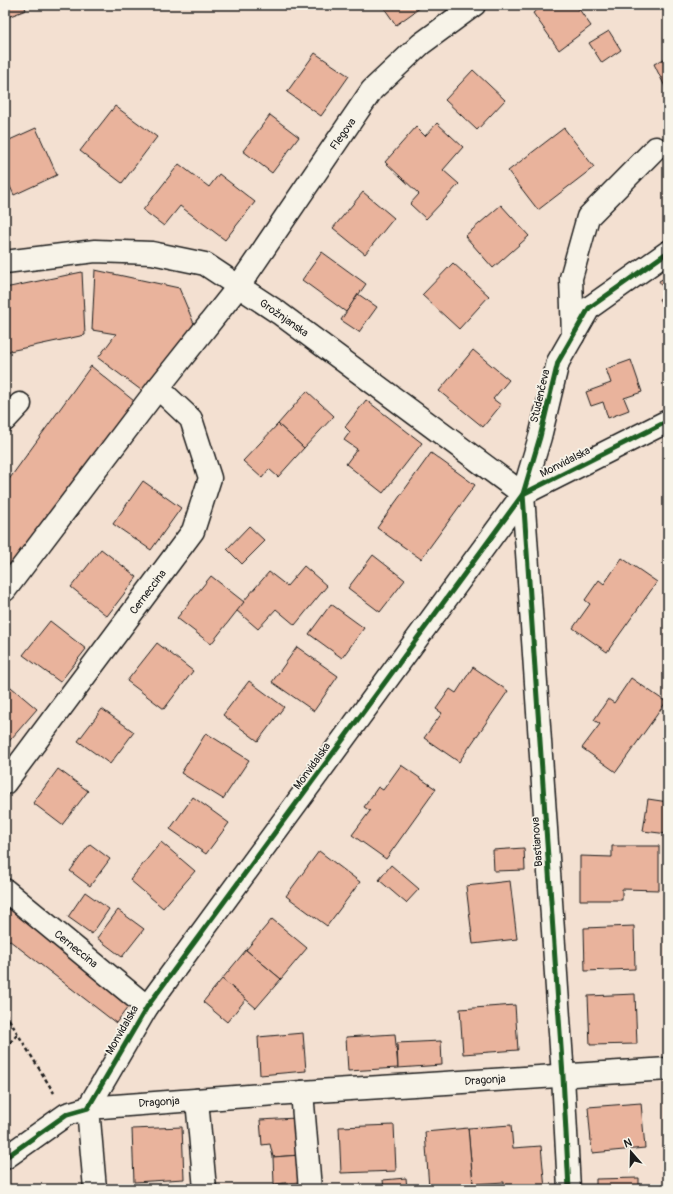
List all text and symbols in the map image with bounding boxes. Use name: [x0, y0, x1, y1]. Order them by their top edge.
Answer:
street label: Flegova: [327, 115, 359, 153]
street label: Grožnjanska: [257, 296, 311, 340]
street label: Studenčeva: [528, 368, 552, 424]
street label: Monvidalska: [538, 444, 592, 480]
street label: Cerneccina: [127, 567, 169, 617]
street label: Monvidalska: [291, 740, 333, 792]
street label: Bastianova: [529, 817, 545, 867]
street label: Cerneccina: [52, 928, 100, 970]
street label: Monvidalska: [103, 1003, 141, 1057]
street label: Dragonja: [464, 1072, 506, 1088]
street label: Dragonja: [138, 1094, 180, 1110]
north arrow: [611, 1132, 651, 1172]
text: N: [622, 1136, 634, 1150]

